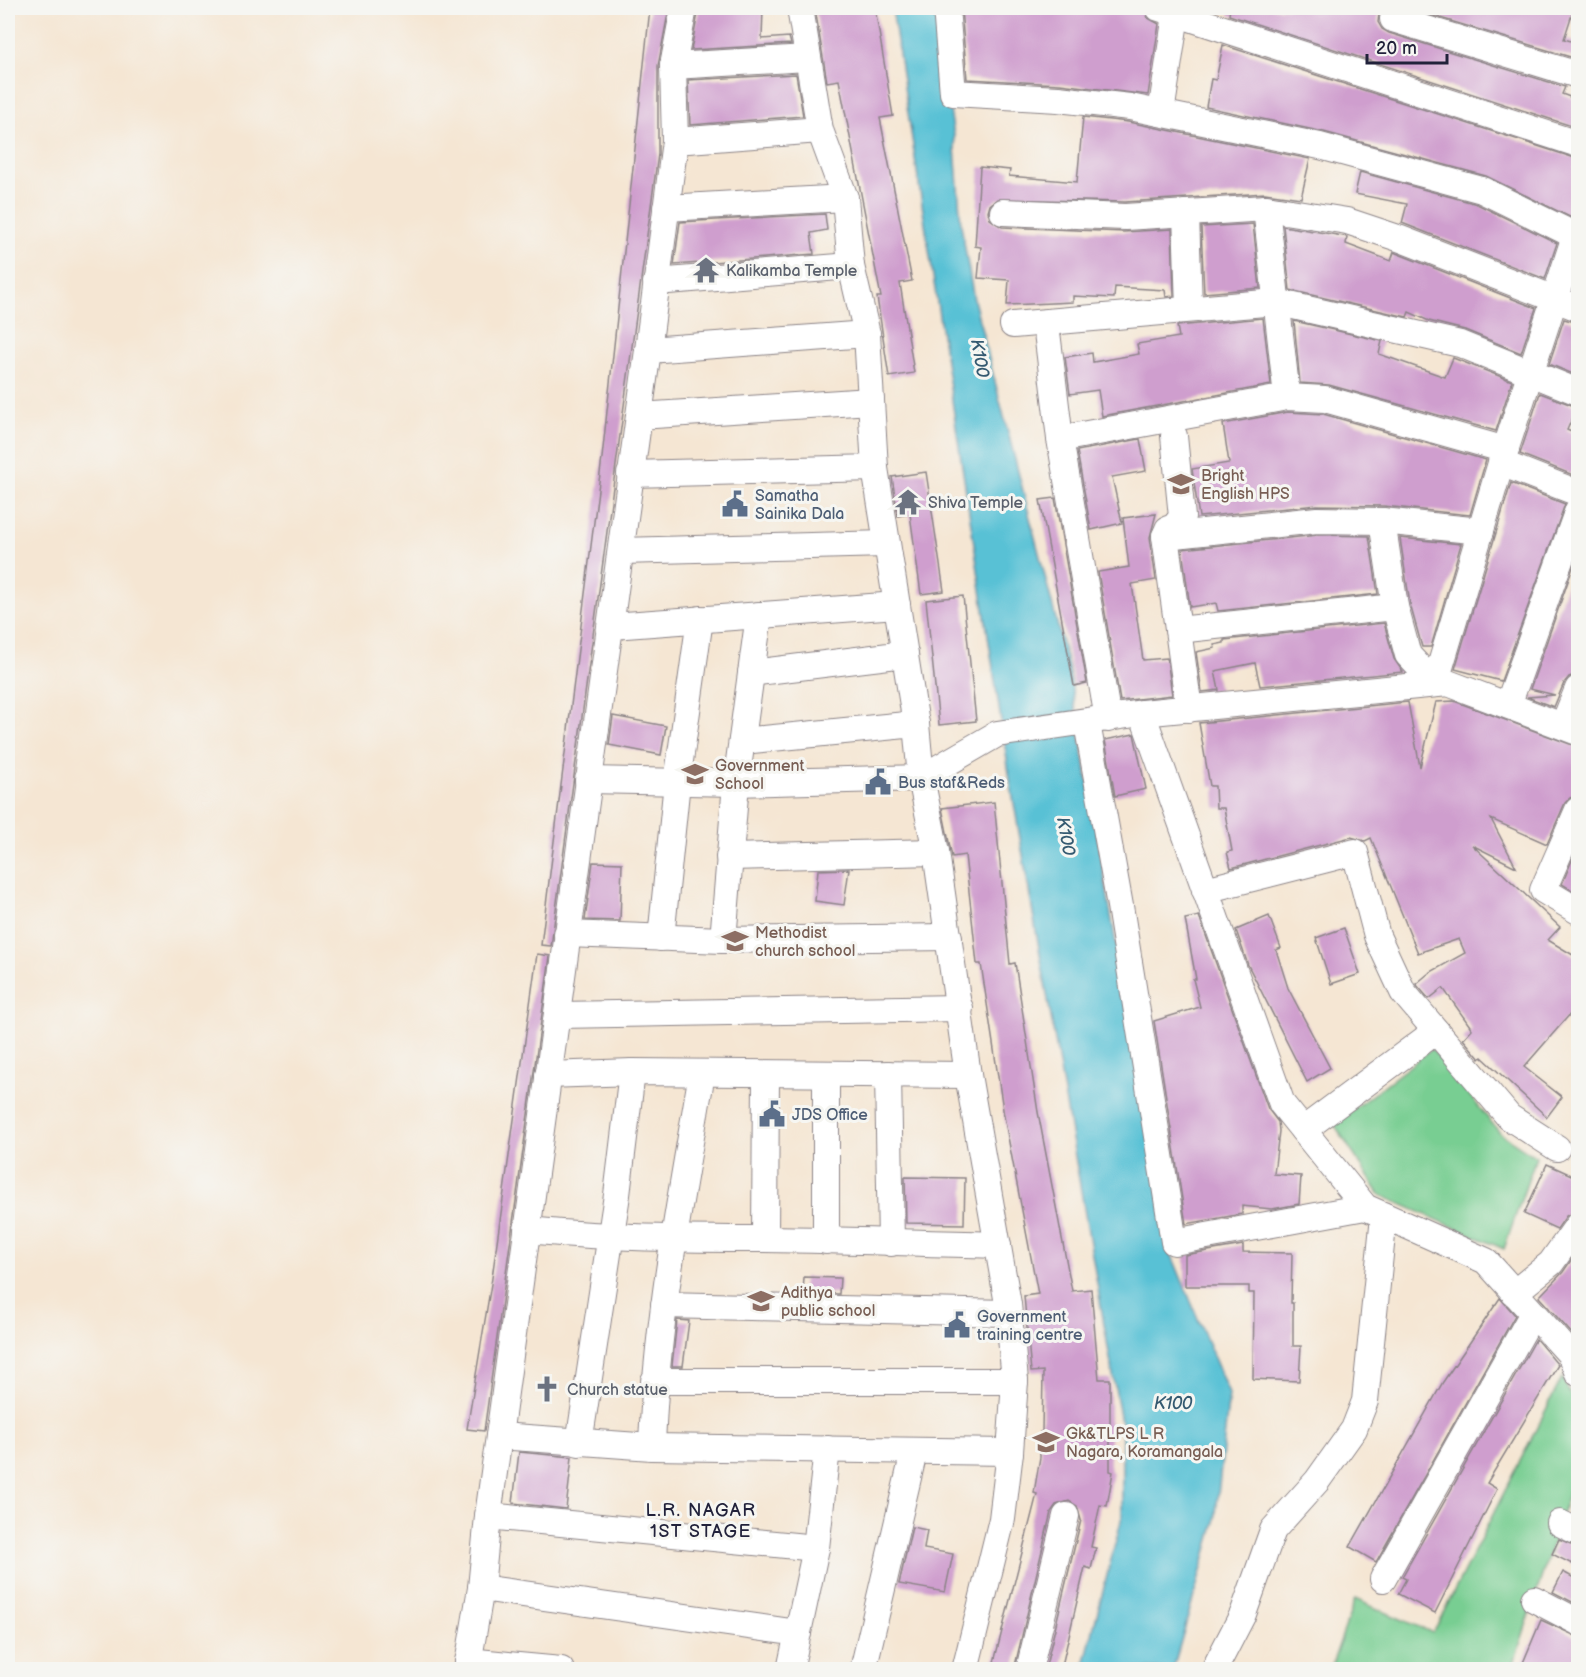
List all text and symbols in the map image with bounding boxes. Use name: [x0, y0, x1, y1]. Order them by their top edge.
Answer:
scale bar: [1367, 27, 1446, 65]
text: 20 m: [1376, 38, 1417, 59]
temple icon: Kalikamba Temple: [691, 255, 721, 285]
place label: Kalikamba Temple: [726, 262, 858, 281]
water label: K100: [966, 337, 993, 380]
place label: Bright English HPS: [1201, 467, 1290, 504]
school or university icon: Bright English HPS: [1166, 469, 1196, 499]
place label: Samatha Sainika Dala: [755, 487, 844, 524]
temple icon: Shiva Temple: [893, 487, 923, 517]
public building icon: Samatha Sainika Dala: [720, 489, 750, 519]
place label: Shiva Temple: [928, 494, 1024, 513]
place label: Government School: [715, 757, 805, 794]
school or university icon: Government School: [680, 759, 710, 789]
public building icon: Bus staf&Reds: [863, 767, 893, 797]
place label: Bus staf&Reds: [898, 774, 1005, 793]
water label: K100: [1052, 815, 1079, 858]
place label: Methodist church school: [755, 924, 855, 961]
school or university icon: Methodist church school: [720, 926, 750, 956]
public building icon: JDS Office: [757, 1099, 787, 1129]
place label: JDS Office: [792, 1106, 868, 1125]
place label: Adithya public school: [781, 1284, 875, 1321]
school or university icon: Adithya public school: [746, 1286, 776, 1316]
place label: Government training centre: [977, 1308, 1083, 1345]
public building icon: Government training centre: [942, 1310, 972, 1340]
church icon: Church statue: [532, 1374, 562, 1404]
place label: Church statue: [567, 1381, 668, 1400]
water label: K100: [1154, 1393, 1193, 1414]
place label: Gk&TLPS L R Nagara, Koramangala: [1066, 1425, 1223, 1462]
school or university icon: Gk&TLPS L R Nagara, Koramangala: [1031, 1427, 1061, 1457]
district label: L.R. NAGAR 1ST STAGE: [645, 1500, 757, 1542]

